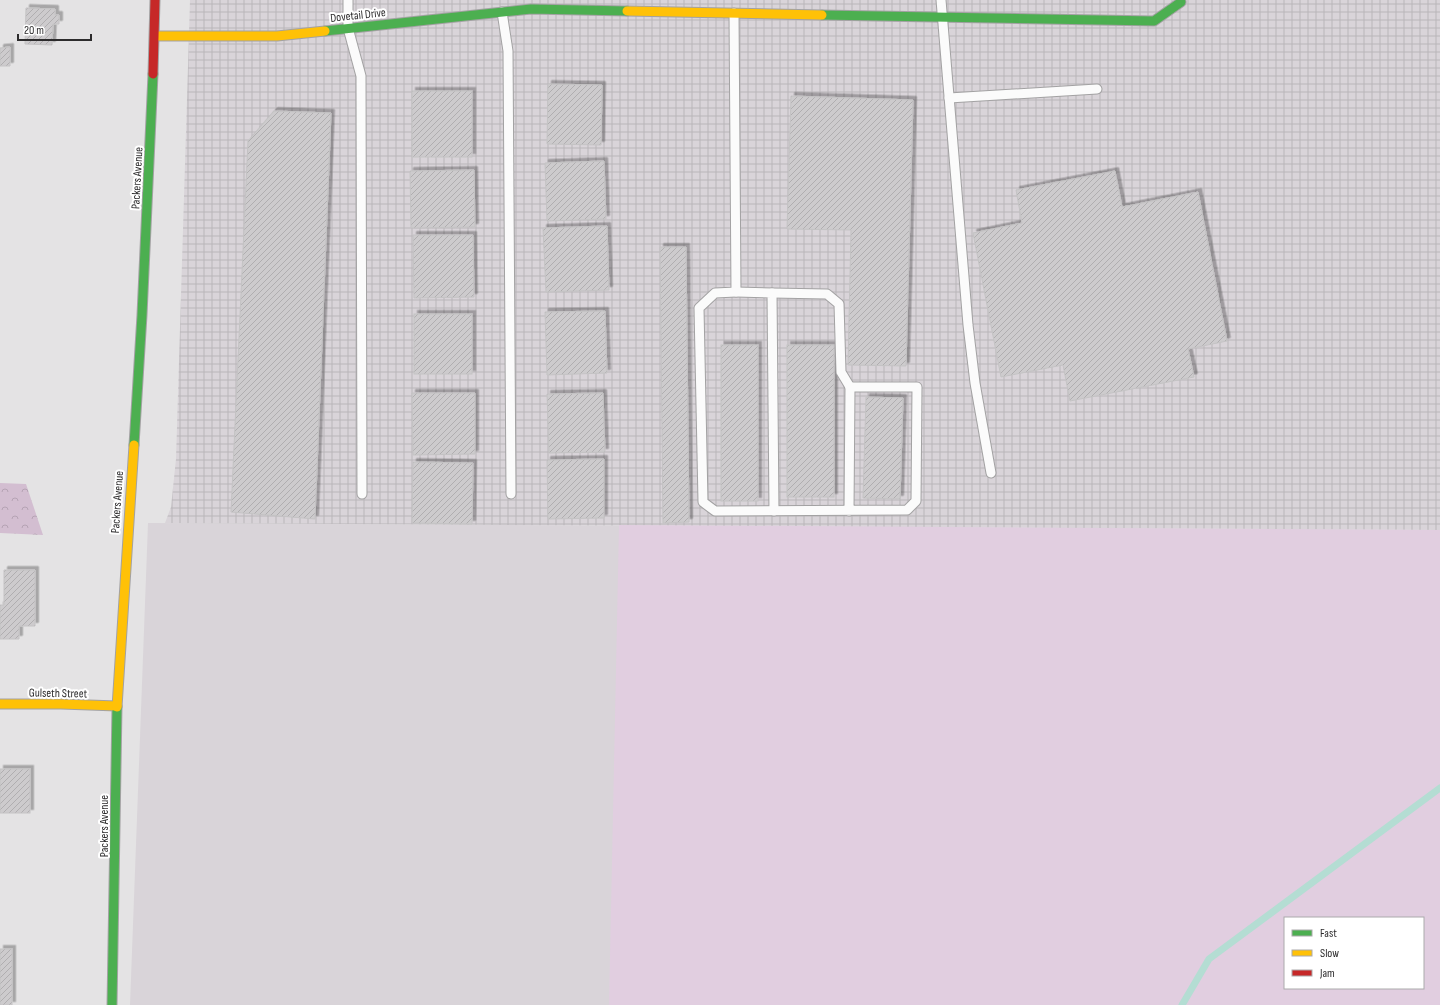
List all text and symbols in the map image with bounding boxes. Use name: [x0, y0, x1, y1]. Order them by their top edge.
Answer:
street label: Dovetail Drive: [330, 5, 387, 26]
scale bar: [18, 16, 91, 42]
text: 20 m: [24, 23, 44, 38]
street label: Packers Avenue: [128, 146, 147, 210]
street label: Packers Avenue: [108, 470, 127, 534]
street label: Gulseth Street: [29, 685, 88, 702]
street label: Packers Avenue: [97, 795, 112, 857]
legend: [1284, 917, 1424, 989]
text: Fast: [1320, 926, 1337, 941]
text: Slow: [1320, 946, 1339, 961]
text: Jam: [1319, 966, 1335, 981]

